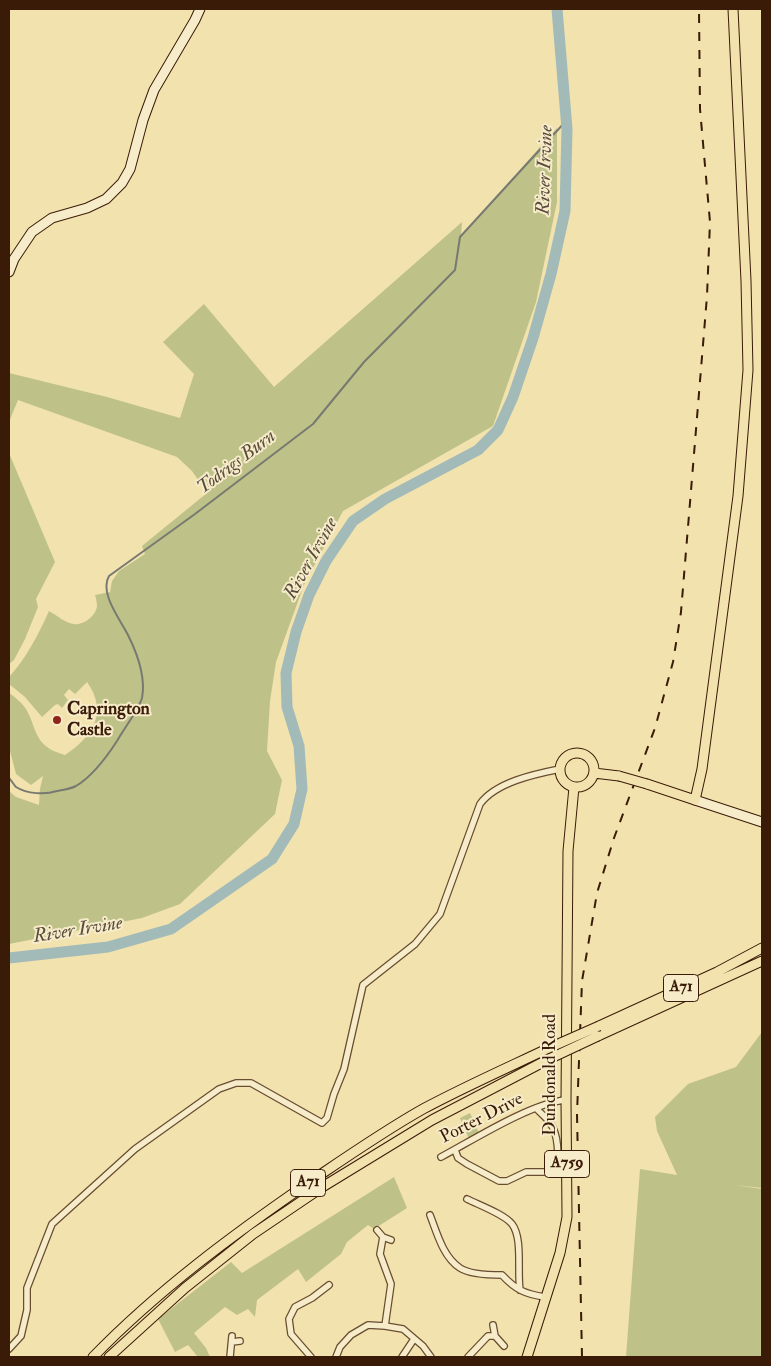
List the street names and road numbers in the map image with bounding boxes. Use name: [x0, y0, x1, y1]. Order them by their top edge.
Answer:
road number: A71: [664, 974, 698, 1001]
street label: Dundonald Road: [540, 1014, 562, 1136]
street label: Porter Drive: [437, 1089, 527, 1149]
road number: A759: [544, 1150, 590, 1178]
road number: A71: [290, 1170, 326, 1196]

